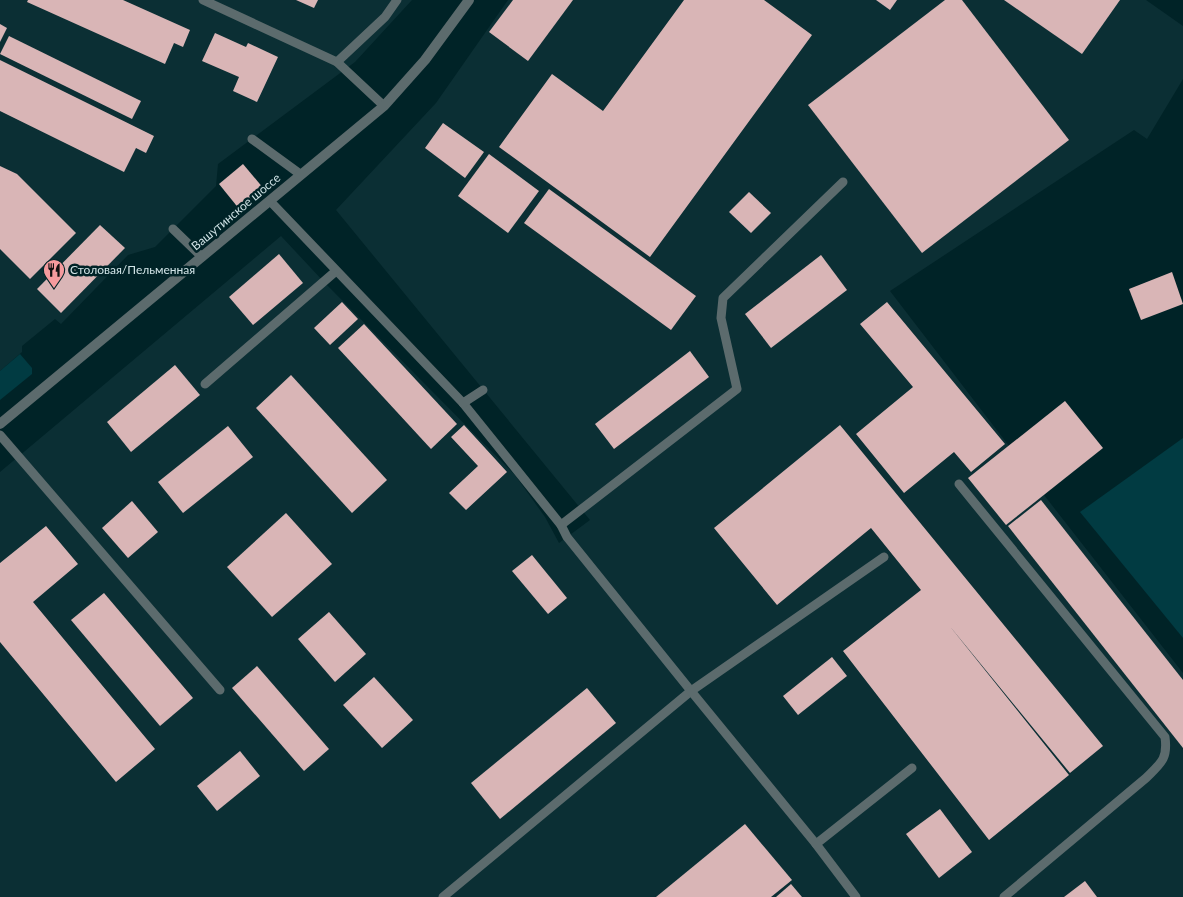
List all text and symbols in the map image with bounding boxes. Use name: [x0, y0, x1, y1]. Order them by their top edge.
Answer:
street label: Вашутинское шоссе: [188, 170, 283, 253]
restaurant icon: Столовая/Пельменная: [42, 258, 66, 289]
place label: Столовая/Пельменная: [70, 262, 195, 277]

